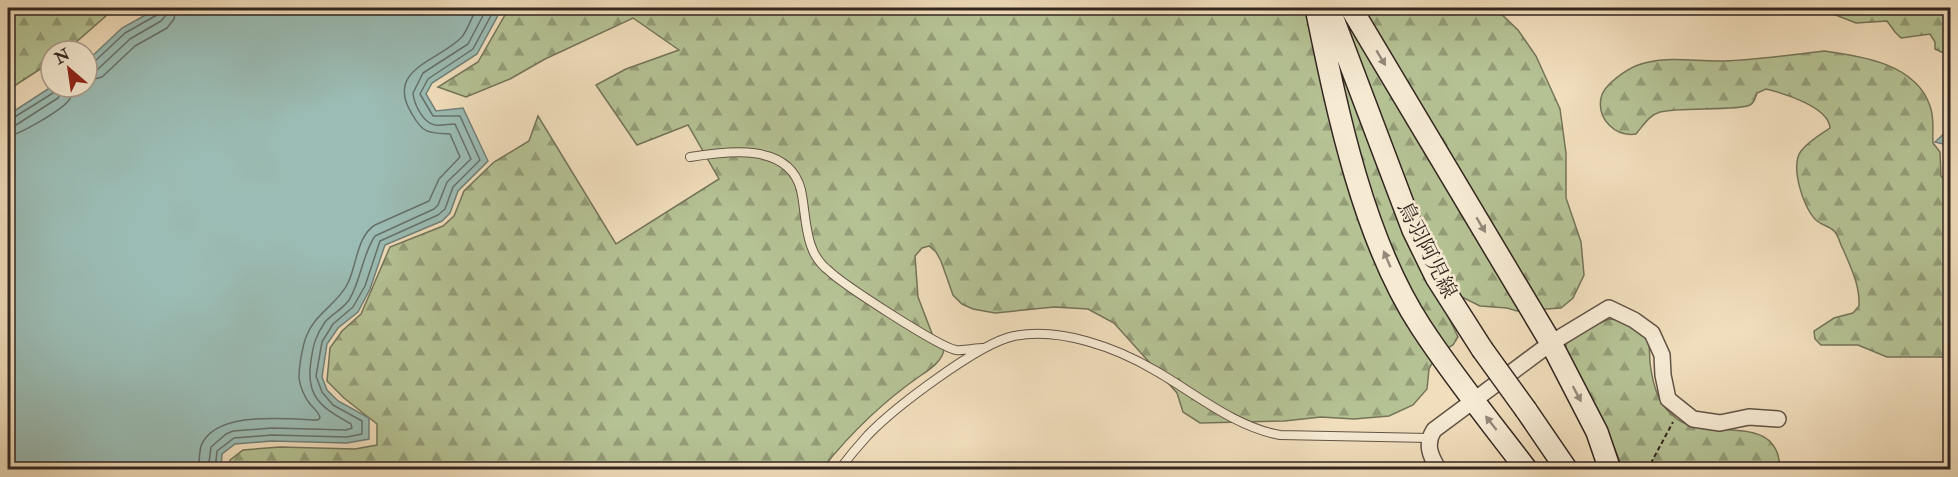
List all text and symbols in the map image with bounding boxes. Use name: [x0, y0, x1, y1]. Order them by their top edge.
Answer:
north arrow: [39, 39, 99, 99]
text: N: [50, 44, 74, 69]
one-way arrow: [1375, 50, 1386, 66]
street label: 鳥羽阿児線: [1391, 197, 1463, 303]
one-way arrow: [1475, 217, 1486, 233]
one-way arrow: [1382, 250, 1392, 268]
one-way arrow: [1573, 386, 1582, 403]
one-way arrow: [1485, 416, 1497, 432]

